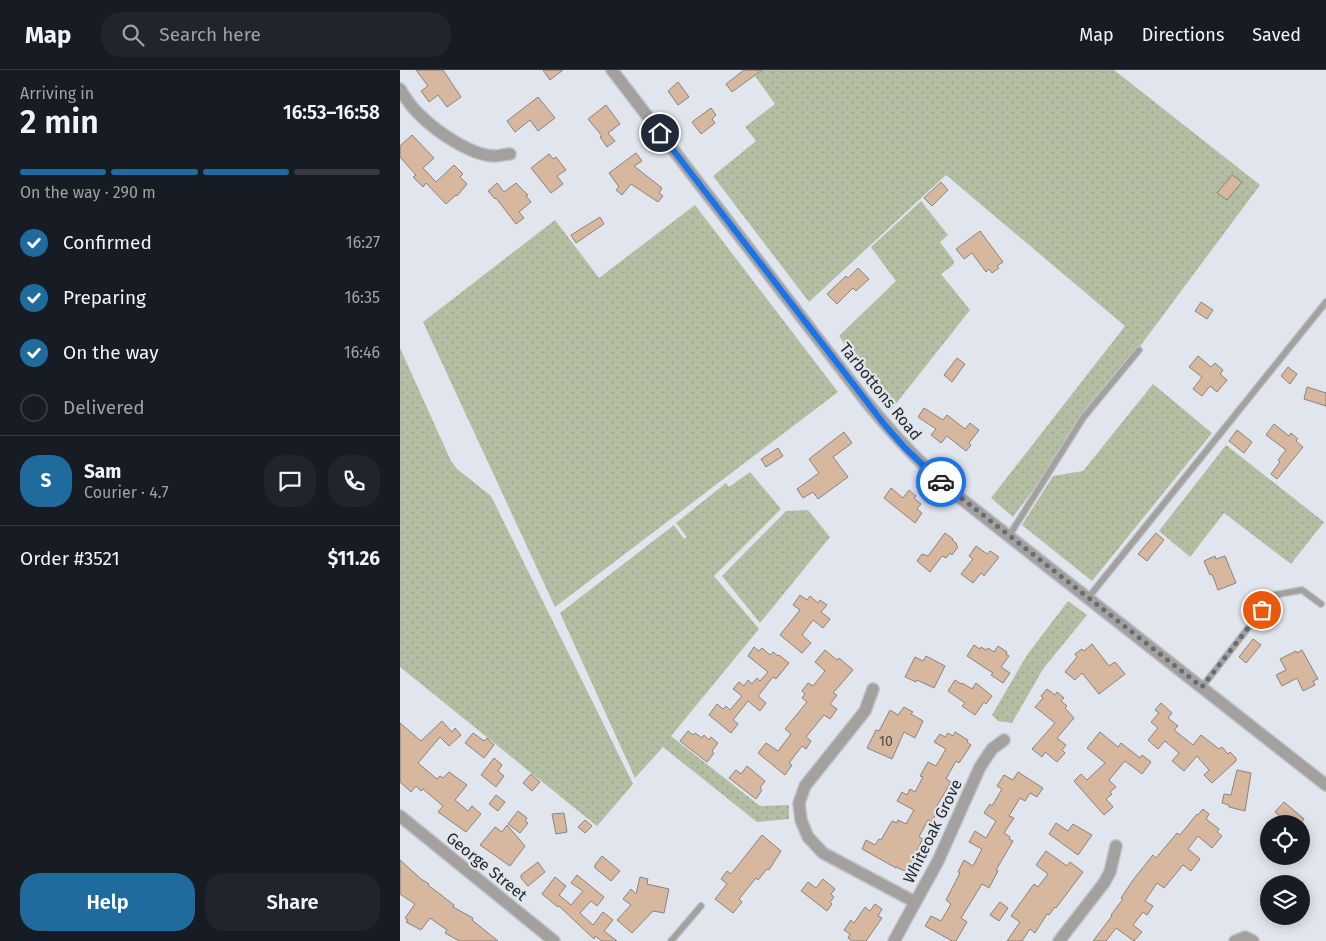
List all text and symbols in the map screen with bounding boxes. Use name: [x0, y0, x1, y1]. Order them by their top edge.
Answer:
search box: [101, 12, 451, 57]
text: Map: [25, 21, 71, 49]
icon: search: [119, 21, 147, 49]
text: Search here: [159, 23, 261, 46]
text: Map: [1079, 24, 1114, 46]
text: Directions: [1142, 24, 1224, 46]
text: Saved: [1252, 24, 1301, 46]
text: Arriving in: [20, 84, 94, 103]
text: 16:53–16:58: [283, 101, 380, 124]
text: 2 min: [20, 103, 99, 141]
pin: [639, 112, 681, 154]
icon: home: [646, 119, 674, 147]
text: On the way · 290 m: [20, 183, 156, 202]
icon: check: [20, 229, 48, 257]
text: Confirmed: [63, 231, 152, 254]
text: 16:27: [346, 233, 380, 252]
icon: check: [20, 284, 48, 312]
text: Preparing: [63, 286, 146, 309]
text: 16:35: [345, 288, 380, 307]
icon: check: [20, 339, 48, 367]
street label: Tarbottons Road: [836, 339, 926, 444]
text: On the way: [63, 341, 159, 364]
text: 16:46: [344, 343, 380, 362]
text: Delivered: [63, 396, 145, 419]
button: chat: [264, 455, 316, 507]
button: phone: [328, 455, 380, 507]
courier: [916, 457, 966, 507]
text: Sam: [84, 460, 121, 483]
icon: car: [927, 468, 955, 496]
text: S: [41, 469, 51, 492]
text: Courier · 4.7: [84, 483, 169, 502]
text: Order #3521: [20, 547, 120, 570]
text: $11.26: [328, 547, 380, 570]
pin: [1241, 589, 1283, 631]
icon: bag: [1248, 596, 1276, 624]
house number: 10: [879, 733, 893, 750]
street label: Whiteoak Grove: [899, 776, 966, 886]
map controls: [1260, 815, 1310, 925]
button: locate: [1260, 815, 1310, 865]
street label: George Street: [442, 828, 531, 905]
button: Help: [20, 873, 195, 931]
button: Share: [205, 873, 380, 931]
button: layers: [1260, 875, 1310, 925]

